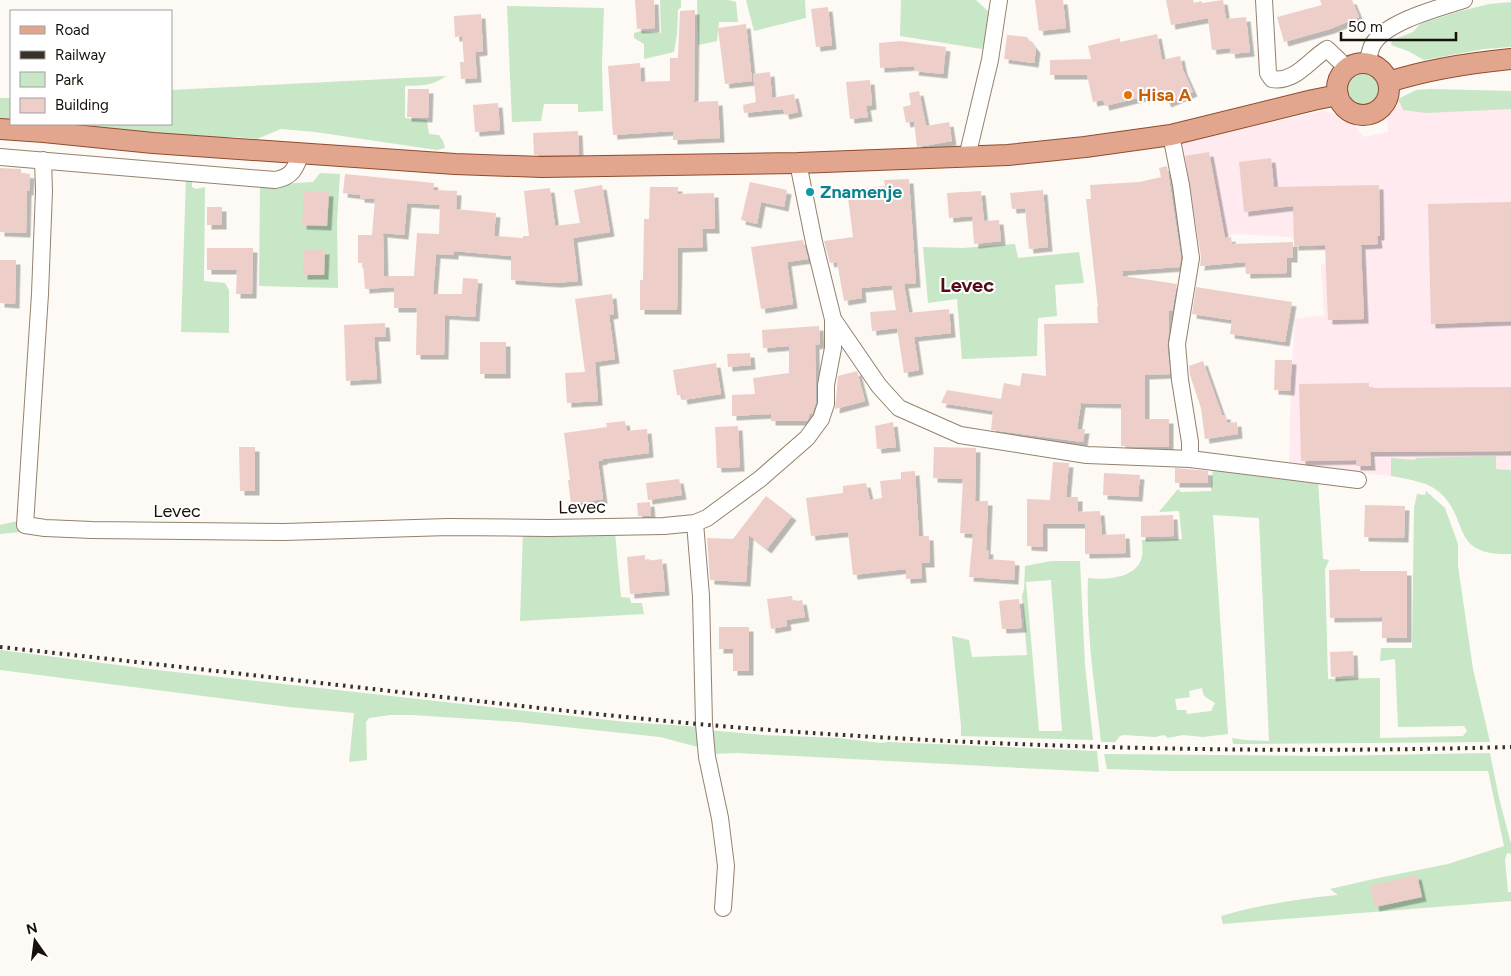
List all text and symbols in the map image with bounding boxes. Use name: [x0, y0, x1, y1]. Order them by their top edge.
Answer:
legend: [10, 10, 172, 125]
scale bar: [1341, 10, 1456, 42]
text: 50 m: [1348, 18, 1383, 36]
text: Road: [55, 21, 90, 39]
text: Railway: [55, 46, 106, 64]
text: Park: [55, 71, 84, 89]
place label: Hisa A: [1138, 84, 1191, 106]
marker: Hisa A: [1122, 89, 1134, 101]
text: Building: [55, 96, 109, 114]
place label: Znamenje: [820, 181, 902, 203]
marker: Znamenje: [804, 186, 816, 198]
district label: Levec: [940, 273, 994, 297]
street label: Levec: [558, 496, 606, 518]
street label: Levec: [153, 500, 201, 522]
north arrow: [10, 916, 60, 966]
text: N: [25, 919, 39, 938]

